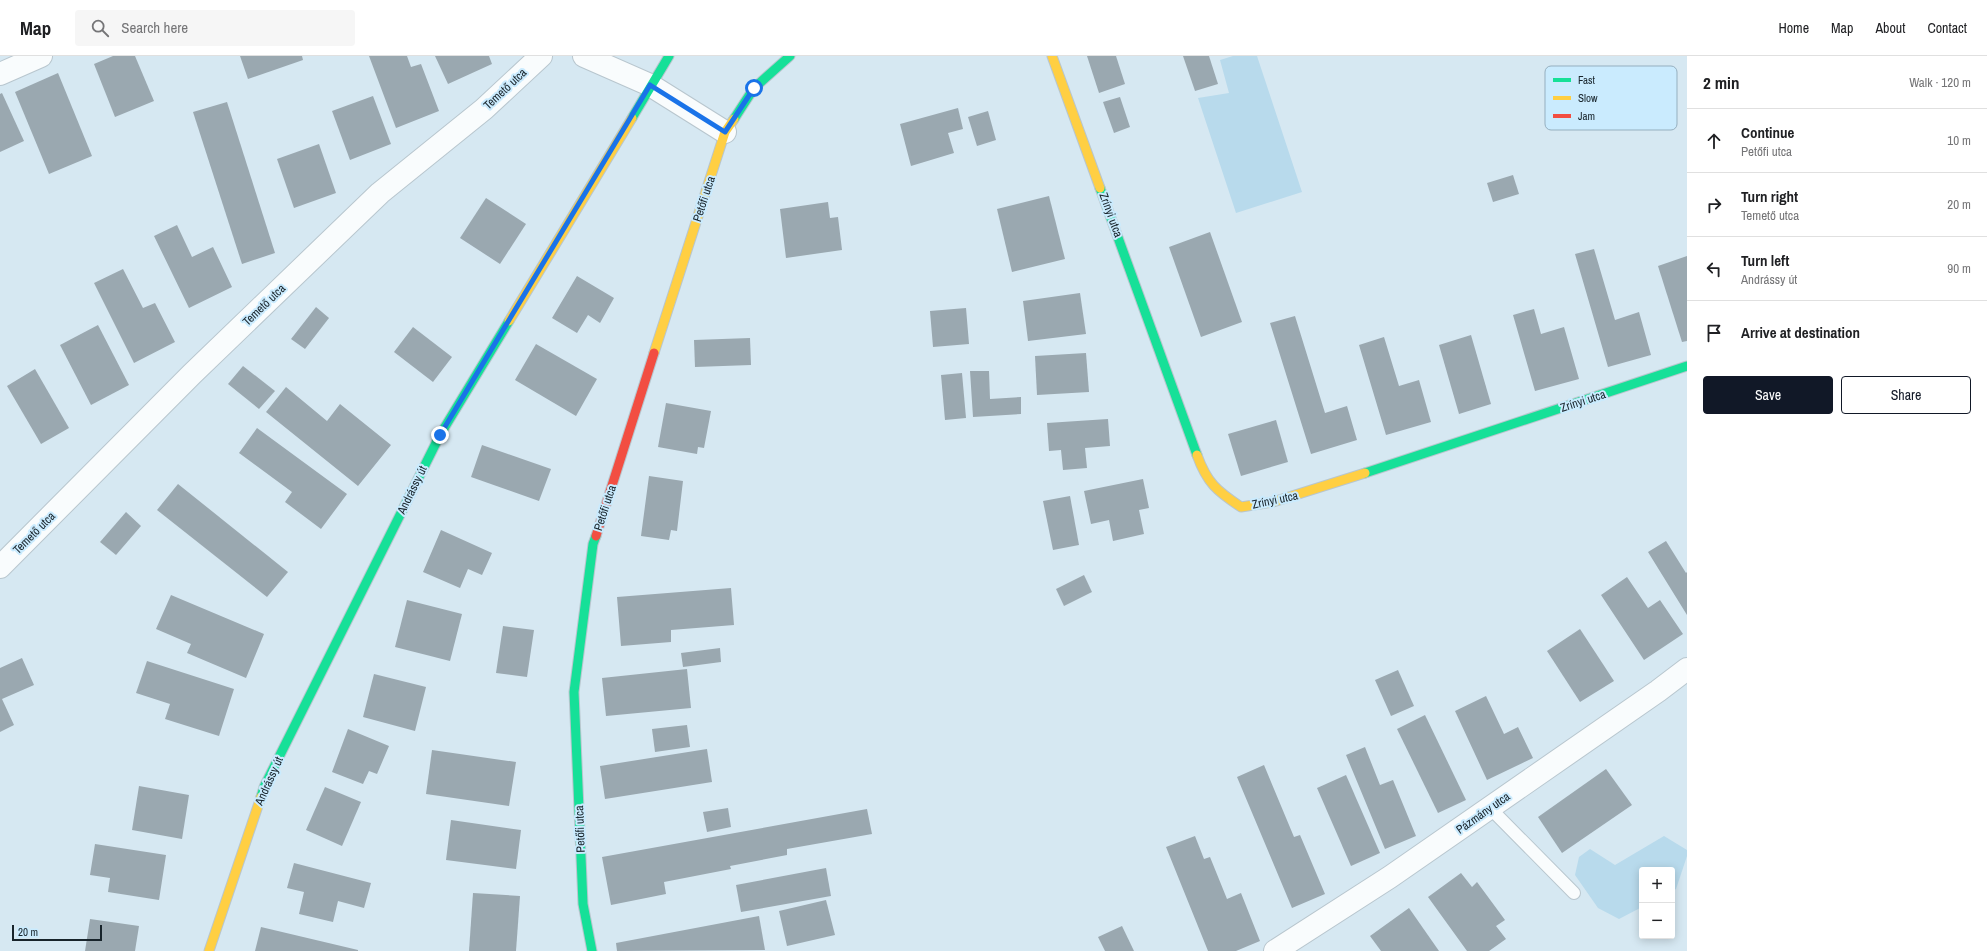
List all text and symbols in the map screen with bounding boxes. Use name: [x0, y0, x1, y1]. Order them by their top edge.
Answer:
search box: [75, 10, 355, 46]
text: Map: [20, 15, 51, 41]
icon: search: [89, 17, 111, 39]
text: Search here: [121, 17, 188, 38]
text: Home: [1778, 19, 1809, 37]
text: Map: [1831, 19, 1853, 37]
text: About: [1875, 19, 1905, 37]
text: Contact: [1927, 19, 1967, 37]
street label: Temető utca: [480, 65, 530, 113]
legend: [1545, 66, 1677, 130]
text: 2 min: [1703, 71, 1739, 94]
text: Fast: [1578, 73, 1596, 87]
text: Walk · 120 m: [1909, 74, 1971, 91]
route start: [745, 79, 763, 97]
text: Slow: [1578, 91, 1598, 105]
text: Jam: [1578, 109, 1595, 123]
text: Continue: [1741, 122, 1794, 143]
icon: ahead: [1703, 130, 1725, 152]
text: 10 m: [1947, 132, 1971, 149]
text: Petőfi utca: [1741, 143, 1792, 160]
street label: Petőfi utca: [689, 174, 719, 224]
text: Turn right: [1741, 186, 1798, 207]
street label: Zrínyi utca: [1096, 190, 1127, 240]
icon: right: [1703, 194, 1725, 216]
text: 20 m: [1947, 196, 1971, 213]
text: Temető utca: [1741, 207, 1799, 224]
text: Turn left: [1741, 250, 1789, 271]
icon: left: [1703, 258, 1725, 280]
text: 90 m: [1947, 260, 1971, 277]
text: Andrássy út: [1741, 271, 1797, 288]
street label: Temető utca: [239, 280, 289, 329]
icon: arrive: [1703, 322, 1725, 344]
text: Arrive at destination: [1741, 322, 1860, 343]
button: Save: [1703, 376, 1833, 414]
button: Share: [1841, 376, 1971, 414]
street label: Zrínyi utca: [1558, 386, 1608, 416]
route end: [431, 426, 449, 444]
street label: Andrássy út: [393, 463, 431, 518]
street label: Petőfi utca: [590, 483, 620, 533]
street label: Zrínyi utca: [1251, 487, 1300, 513]
street label: Temető utca: [9, 508, 59, 558]
street label: Andrássy út: [251, 754, 287, 809]
street label: Pázmány utca: [1453, 788, 1514, 837]
street label: Petőfi utca: [571, 805, 589, 853]
map controls: [1639, 867, 1675, 939]
button: +: [1639, 867, 1675, 903]
button: −: [1639, 903, 1675, 939]
scale bar: [12, 923, 102, 942]
text: 20 m: [18, 925, 38, 939]

